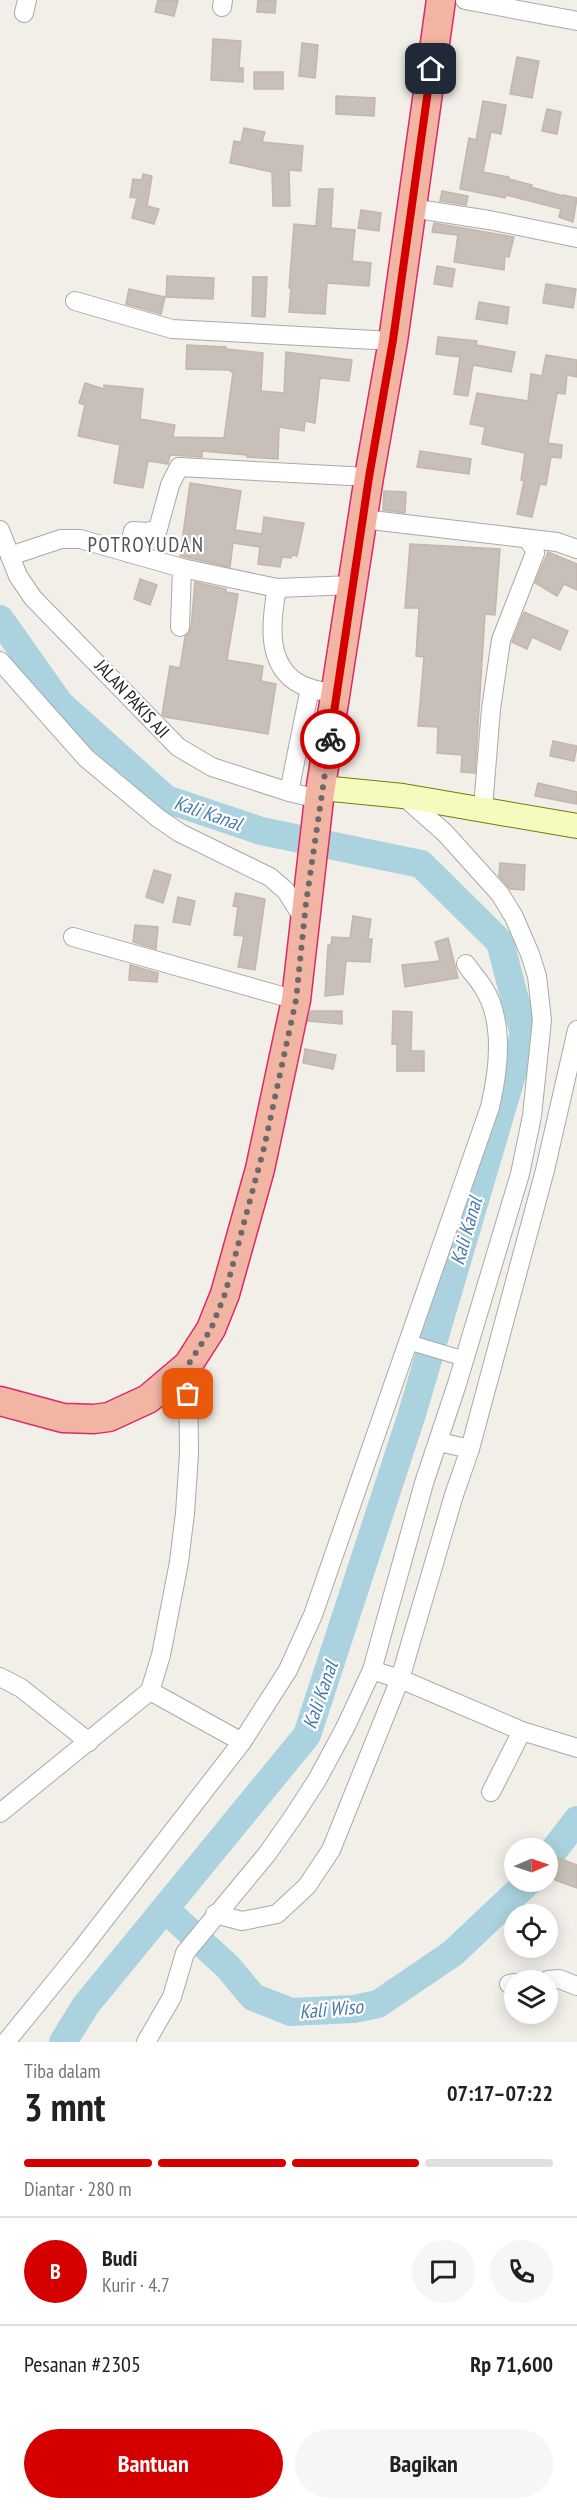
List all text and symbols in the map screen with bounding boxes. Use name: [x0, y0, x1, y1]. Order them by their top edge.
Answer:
pin: [405, 43, 456, 94]
icon: home: [414, 52, 447, 85]
district label: POTROYUDAN: [88, 531, 204, 558]
street label: JALAN PAKIS AJI: [89, 654, 175, 743]
courier: [300, 709, 360, 769]
icon: bike: [314, 723, 347, 756]
water label: Kali Kanal: [171, 789, 247, 837]
water label: Kali Kanal: [444, 1192, 489, 1268]
pin: [162, 1368, 213, 1419]
icon: bag: [171, 1377, 204, 1410]
water label: Kali Kanal: [296, 1656, 344, 1732]
north arrow: [504, 1838, 558, 1892]
map controls: [504, 1838, 558, 2024]
button: locate: [504, 1904, 558, 1958]
button: layers: [504, 1970, 558, 2024]
water label: Kali Wiso: [298, 1993, 365, 2025]
text: Tiba dalam: [24, 2058, 101, 2084]
text: 07:17–07:22: [447, 2079, 553, 2107]
text: 3 mnt: [24, 2081, 105, 2132]
text: Diantar · 280 m: [24, 2176, 132, 2202]
button: chat: [412, 2240, 475, 2303]
button: phone: [490, 2240, 553, 2303]
text: Budi: [102, 2244, 137, 2272]
text: B: [50, 2257, 61, 2285]
text: Kurir · 4.7: [102, 2272, 170, 2298]
text: Pesanan #2305: [24, 2350, 141, 2378]
text: Rp 71,600: [470, 2350, 553, 2378]
button: Bantuan: [24, 2429, 283, 2498]
button: Bagikan: [295, 2429, 553, 2498]

